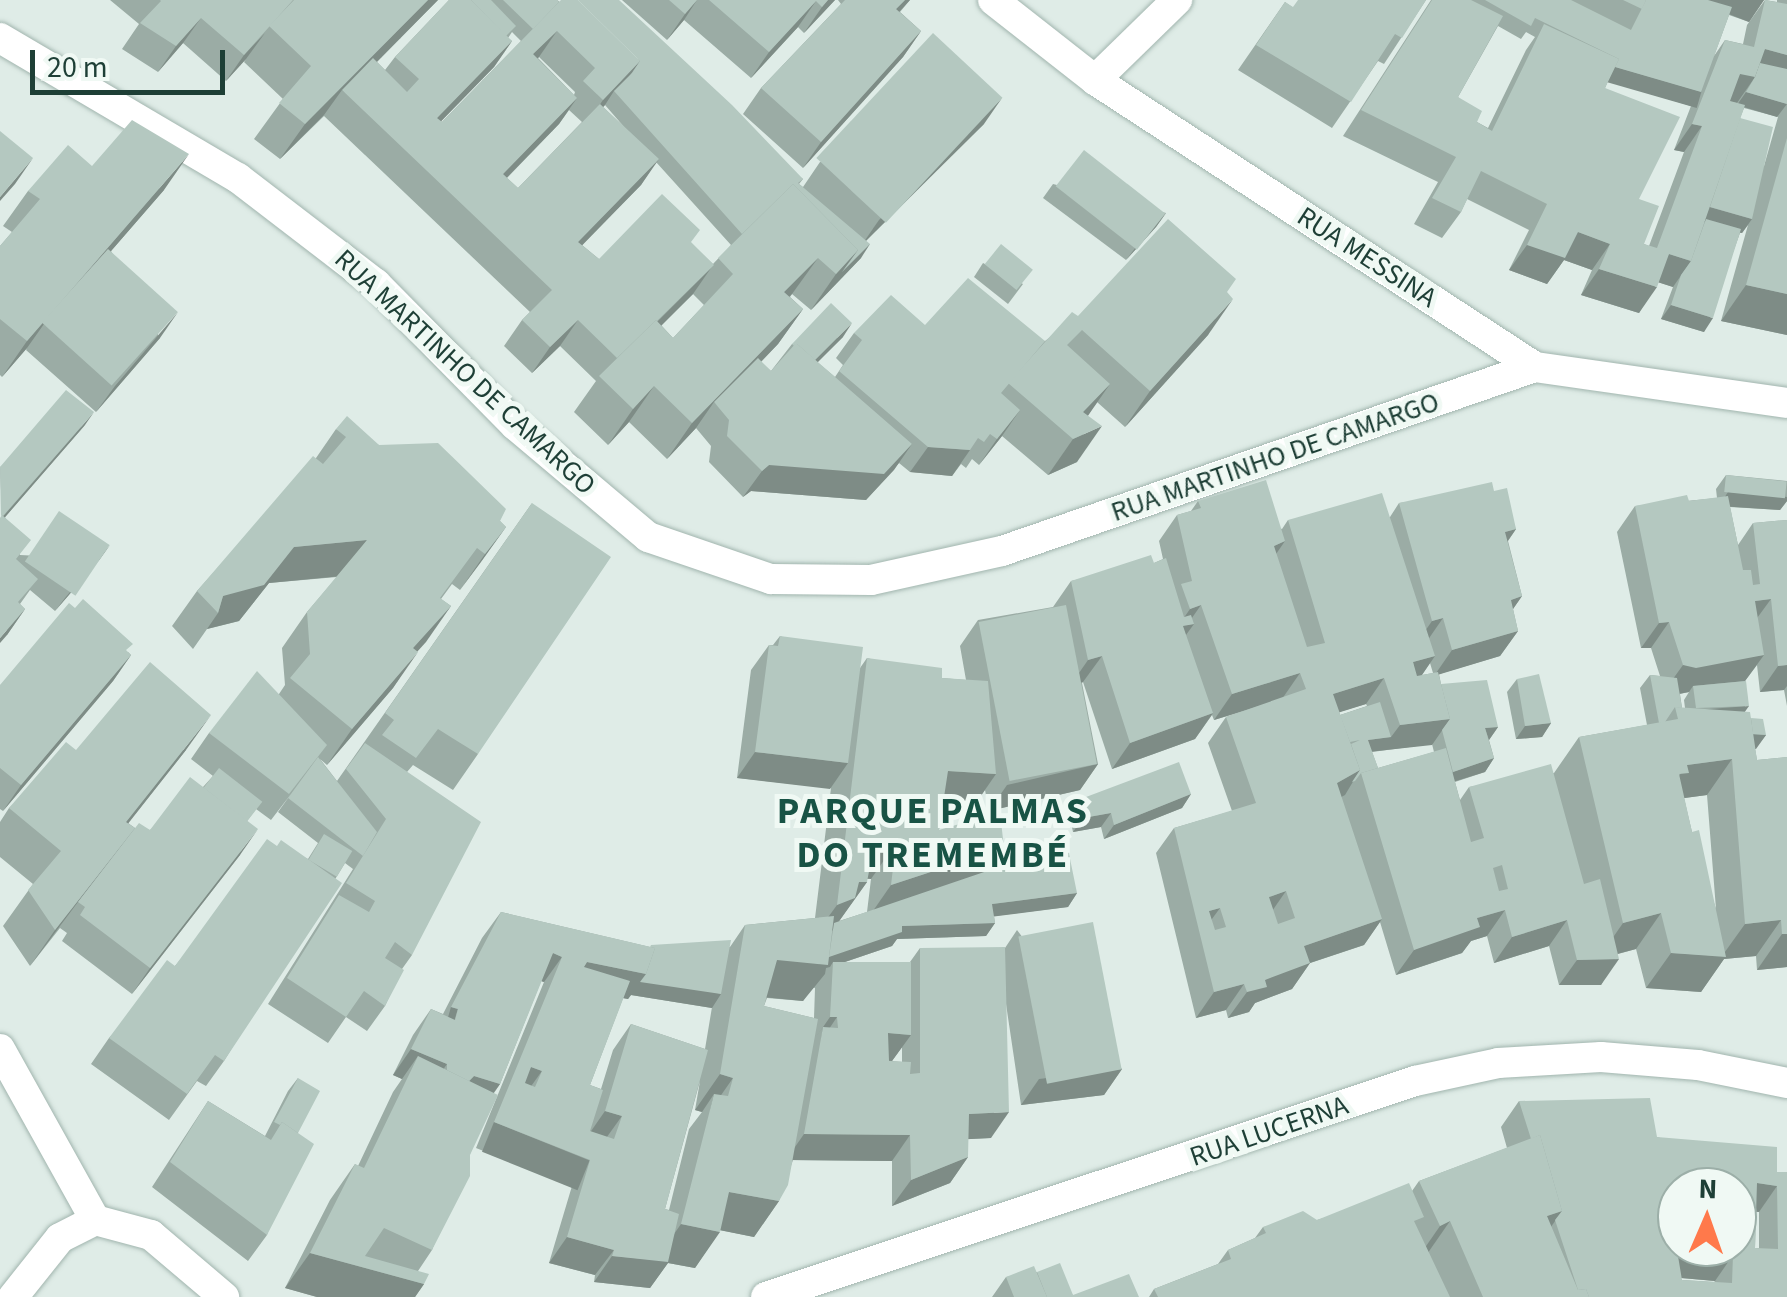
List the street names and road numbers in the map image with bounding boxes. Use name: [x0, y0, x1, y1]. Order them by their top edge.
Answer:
street label: RUA MESSINA: [1291, 199, 1443, 315]
street label: RUA MARTINHO DE CAMARGO: [328, 242, 602, 502]
street label: RUA MARTINHO DE CAMARGO: [1107, 385, 1443, 529]
street label: RUA LUCERNA: [1185, 1088, 1353, 1174]

